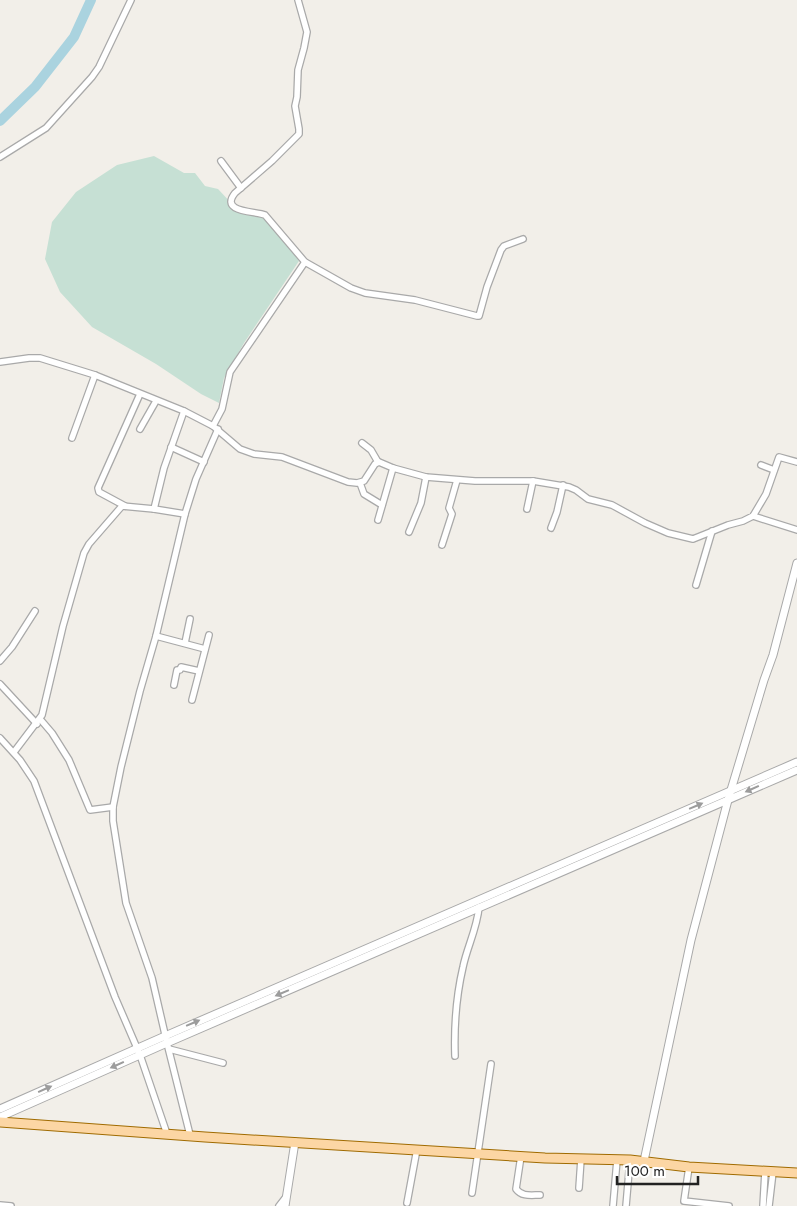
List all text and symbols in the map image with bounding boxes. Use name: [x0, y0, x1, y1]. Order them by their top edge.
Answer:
one-way arrow: [745, 786, 759, 794]
one-way arrow: [689, 802, 703, 810]
one-way arrow: [275, 989, 289, 997]
one-way arrow: [186, 1019, 200, 1027]
one-way arrow: [110, 1062, 124, 1070]
one-way arrow: [38, 1085, 52, 1093]
scale bar: [617, 1154, 698, 1186]
text: 100 m: [624, 1160, 665, 1182]

